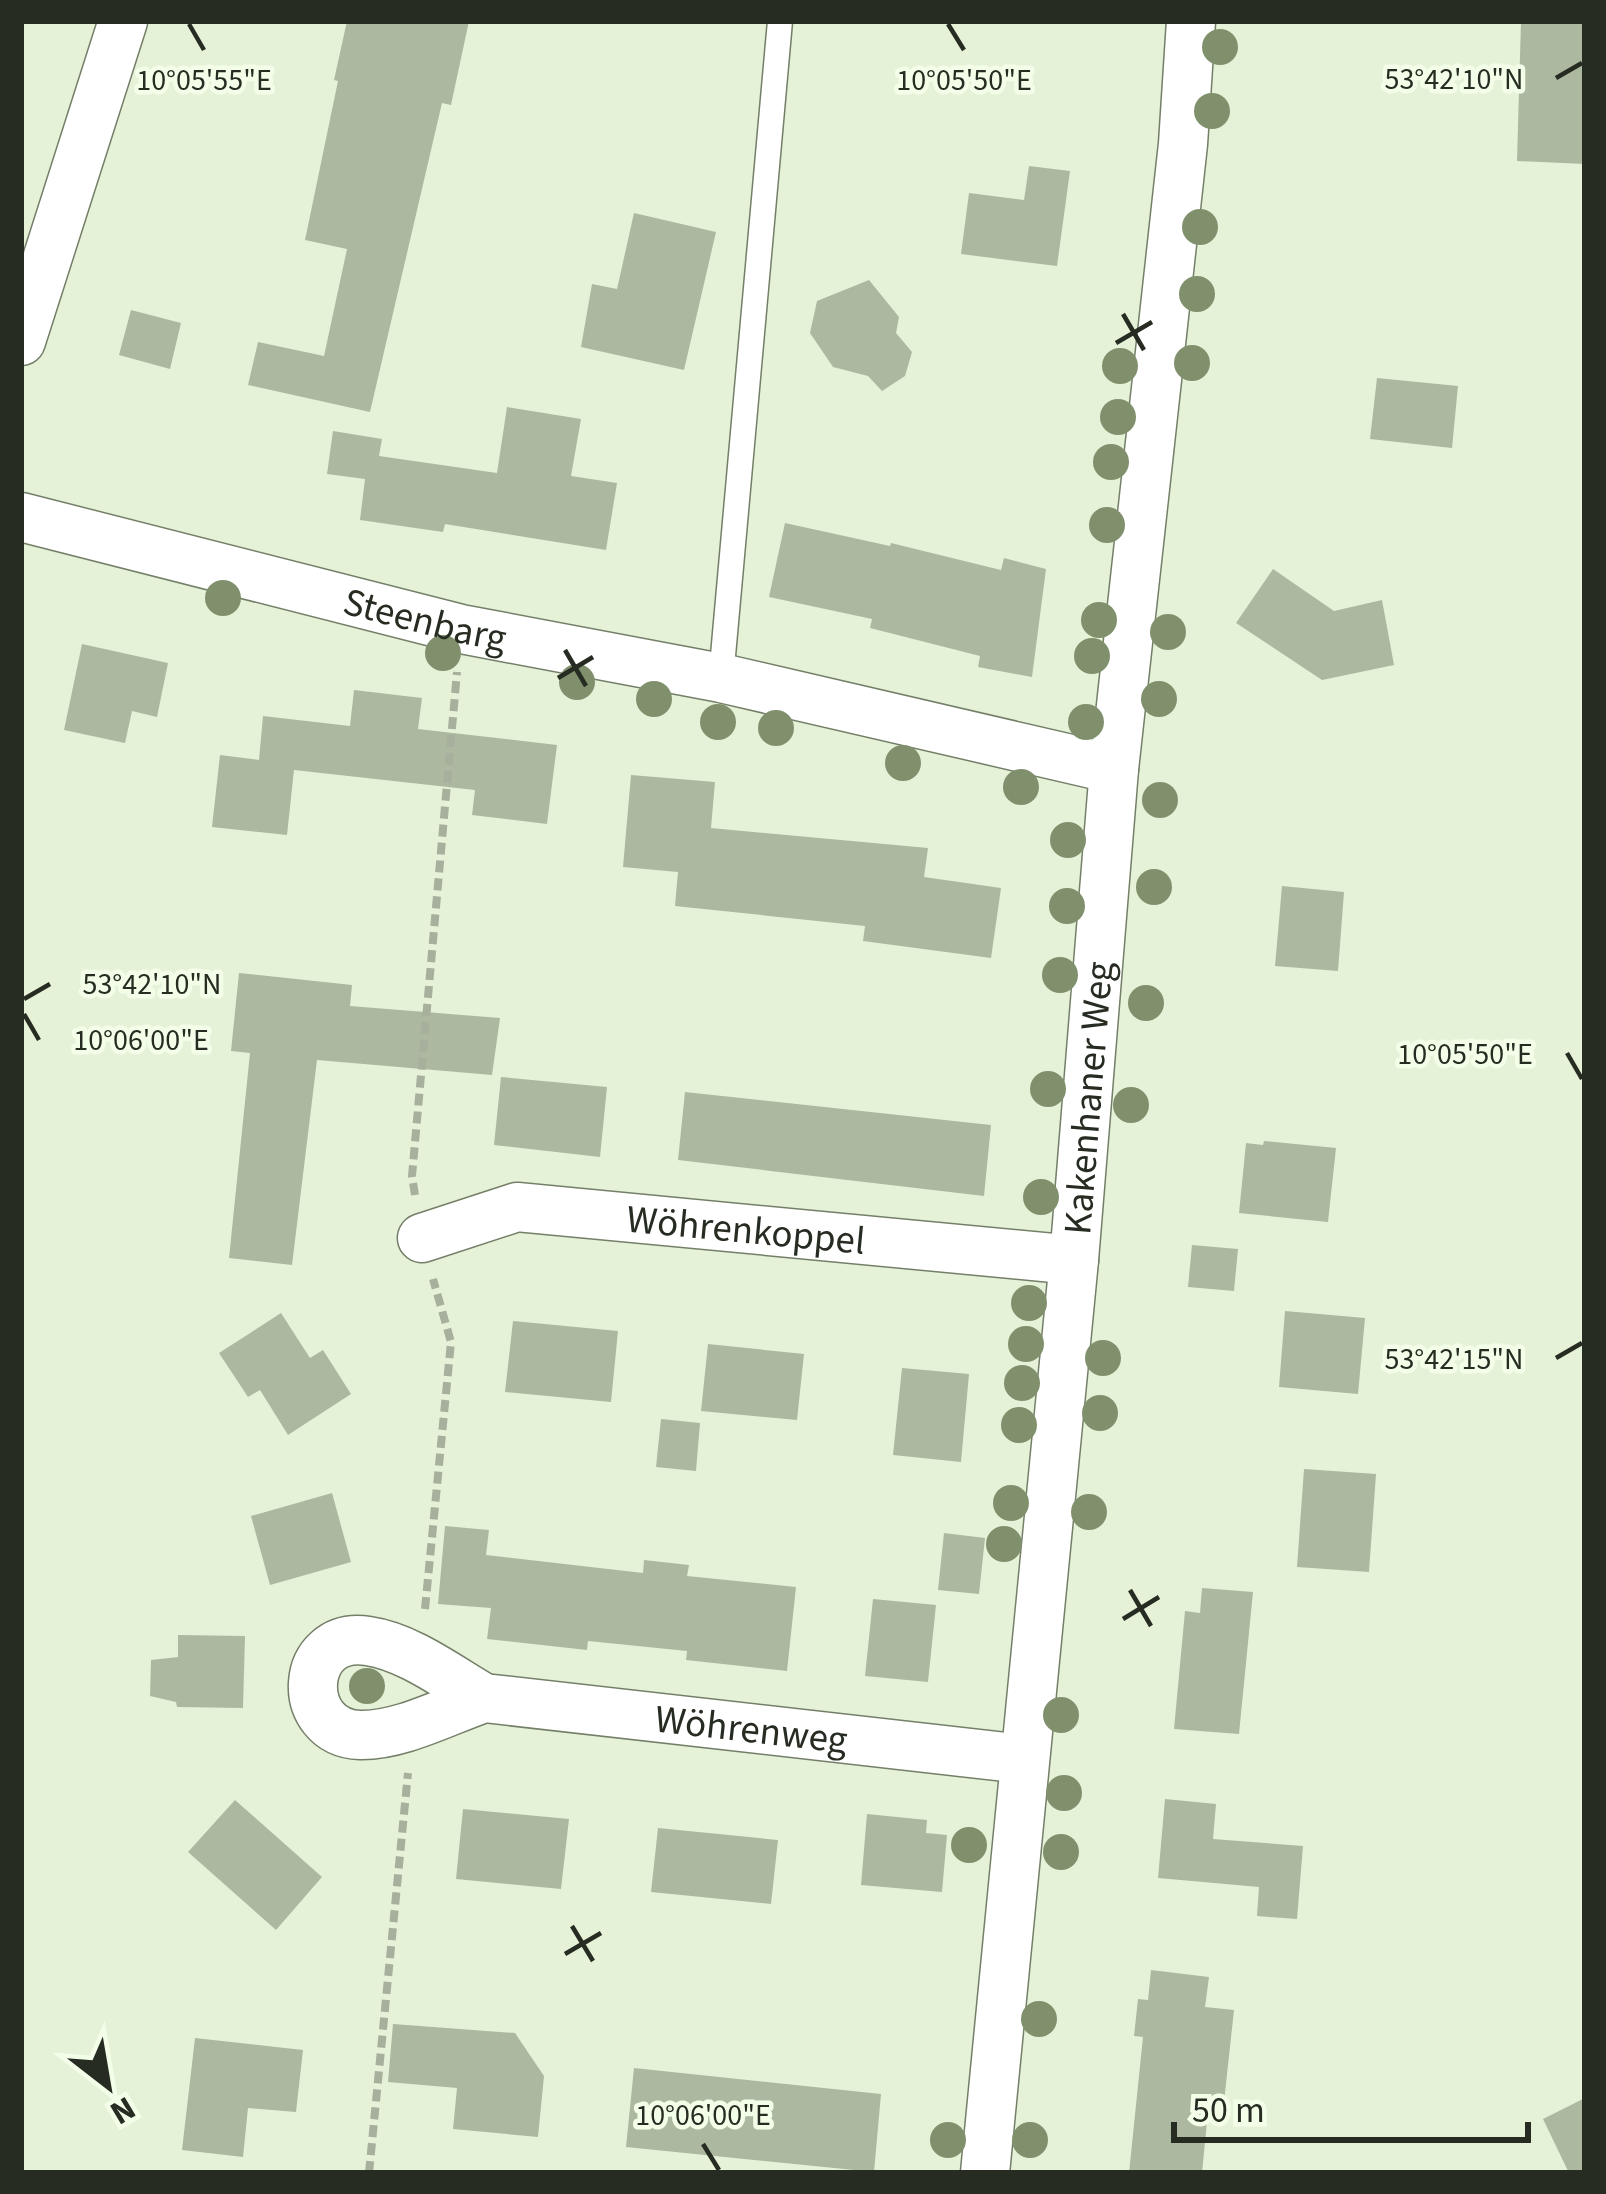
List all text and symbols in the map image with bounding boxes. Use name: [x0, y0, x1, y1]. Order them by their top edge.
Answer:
text: 53°42'10"N: [1384, 58, 1524, 101]
text: 10°05'55"E: [136, 59, 272, 102]
text: 10°05'50"E: [896, 59, 1032, 102]
street label: Steenbarg: [337, 574, 511, 667]
street label: Kakenhaner Weg: [1050, 959, 1128, 1237]
text: 53°42'10"N: [82, 963, 222, 1006]
text: 10°06'00"E: [73, 1019, 209, 1062]
text: 10°05'50"E: [1397, 1033, 1533, 1076]
street label: Wöhrenkoppel: [624, 1192, 868, 1270]
text: 53°42'15"N: [1384, 1338, 1524, 1381]
street label: Wöhrenweg: [652, 1692, 851, 1769]
north arrow: [48, 2026, 168, 2146]
scale bar: [1174, 2068, 1528, 2142]
text: N: [101, 2085, 144, 2136]
text: 50 m: [1192, 2085, 1265, 2136]
text: 10°06'00"E: [635, 2094, 771, 2137]

